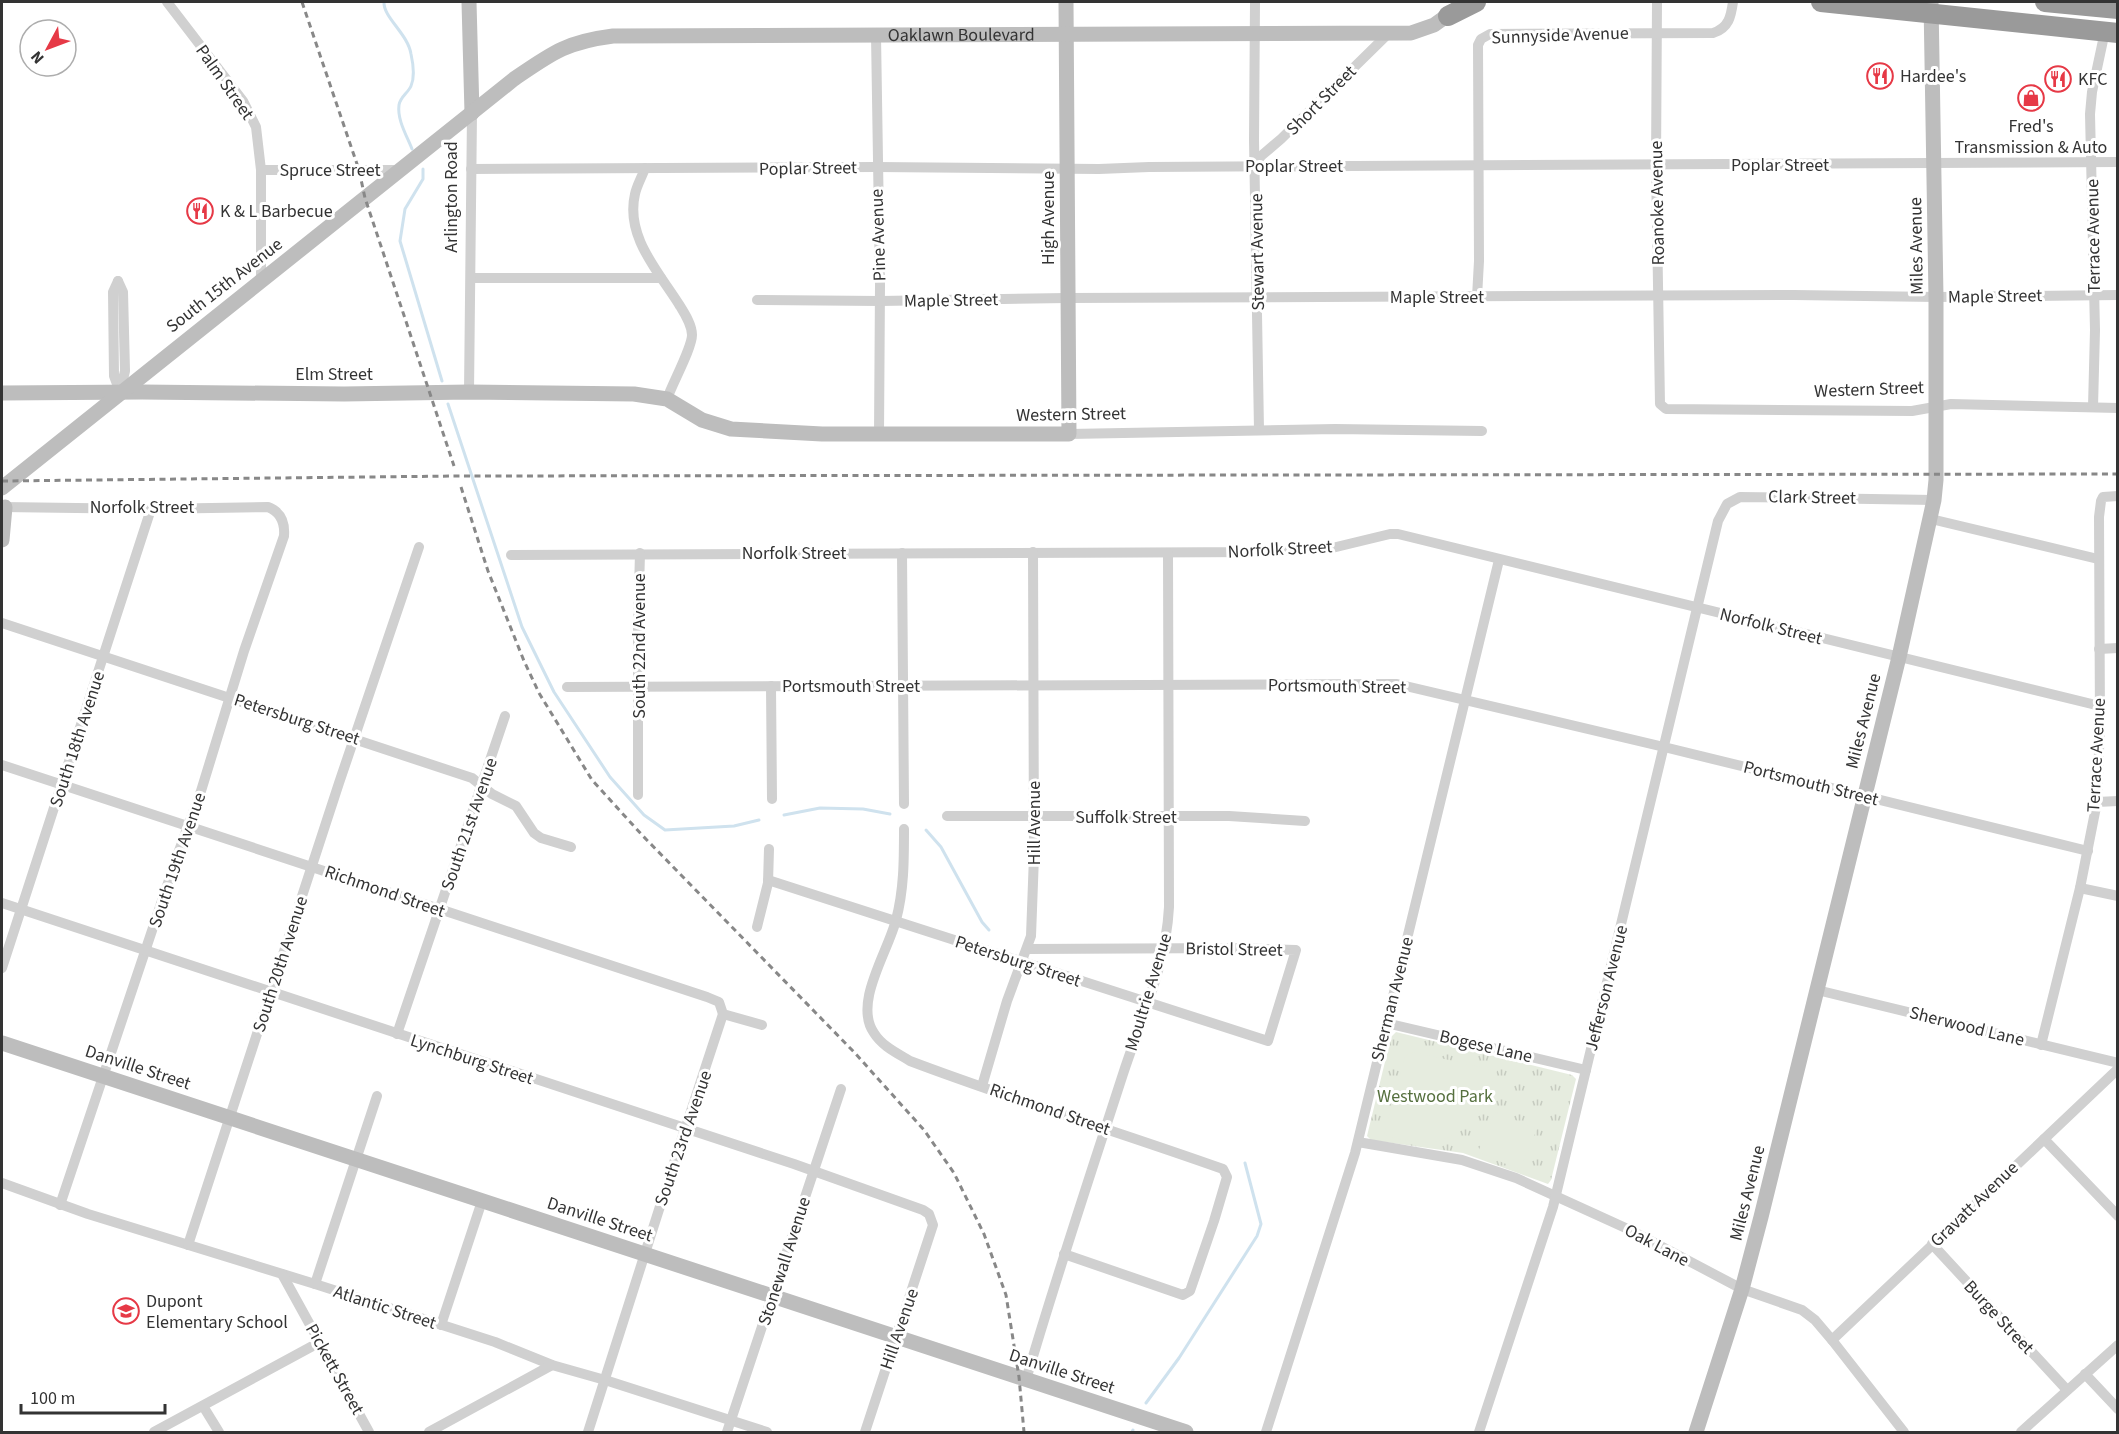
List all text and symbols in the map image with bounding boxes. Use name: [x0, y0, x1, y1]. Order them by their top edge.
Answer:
north arrow: [18, 18, 78, 78]
street label: Sunnyside Avenue: [1491, 21, 1629, 50]
street label: Oaklawn Boulevard: [888, 22, 1035, 48]
street label: Palm Street: [189, 40, 260, 125]
text: N: [26, 46, 49, 68]
street label: Short Street: [1281, 60, 1362, 141]
restaurant icon: Hardee's: [1865, 61, 1895, 91]
place label: Hardee's: [1900, 64, 1966, 89]
restaurant icon: KFC: [2043, 64, 2073, 94]
place label: KFC: [2078, 67, 2107, 92]
shop icon: Fred's Transmission & Auto: [2016, 83, 2046, 113]
place label: Fred's Transmission & Auto: [1955, 114, 2107, 160]
street label: Roanoke Avenue: [1644, 140, 1671, 266]
street label: Arlington Road: [439, 141, 464, 253]
street label: Poplar Street: [1731, 153, 1829, 178]
street label: Poplar Street: [1245, 154, 1343, 179]
street label: Poplar Street: [759, 155, 857, 182]
street label: Spruce Street: [279, 158, 381, 183]
street label: High Avenue: [1036, 171, 1061, 265]
street label: Terrace Avenue: [2080, 179, 2107, 293]
street label: Pine Avenue: [864, 188, 893, 282]
street label: Stewart Avenue: [1244, 193, 1271, 311]
restaurant icon: K & L Barbecue: [185, 196, 215, 226]
street label: Miles Avenue: [1903, 197, 1930, 295]
place label: K & L Barbecue: [220, 199, 333, 224]
street label: South 15th Avenue: [161, 232, 288, 339]
street label: Maple Street: [1948, 283, 2042, 310]
street label: Maple Street: [1390, 285, 1484, 310]
street label: Maple Street: [904, 287, 998, 314]
street label: Elm Street: [295, 362, 373, 387]
street label: Western Street: [1814, 375, 1924, 404]
street label: Western Street: [1016, 401, 1126, 428]
street label: Clark Street: [1768, 484, 1856, 511]
street label: Norfolk Street: [90, 495, 194, 520]
street label: Norfolk Street: [1227, 534, 1333, 565]
street label: Norfolk Street: [742, 541, 846, 566]
street label: South 22nd Avenue: [627, 573, 652, 719]
street label: Norfolk Street: [1717, 602, 1825, 651]
street label: South 18th Avenue: [44, 668, 111, 810]
street label: Miles Avenue: [1840, 671, 1887, 772]
street label: Portsmouth Street: [1268, 673, 1406, 700]
street label: Portsmouth Street: [782, 674, 920, 699]
street label: Petersburg Street: [231, 687, 363, 752]
street label: Terrace Avenue: [2081, 697, 2112, 813]
street label: South 21st Avenue: [435, 754, 504, 894]
street label: Portsmouth Street: [1741, 755, 1881, 812]
street label: Hill Avenue: [1022, 781, 1047, 865]
street label: South 19th Avenue: [143, 789, 212, 931]
street label: Suffolk Street: [1075, 805, 1177, 830]
street label: Richmond Street: [321, 859, 448, 924]
street label: South 20th Avenue: [247, 893, 314, 1035]
street label: Jefferson Avenue: [1579, 922, 1634, 1054]
street label: Petersburg Street: [952, 929, 1084, 994]
street label: Moultrie Avenue: [1119, 930, 1178, 1054]
street label: Sherman Avenue: [1365, 934, 1420, 1064]
street label: Bristol Street: [1185, 936, 1283, 963]
street label: Sherwood Lane: [1907, 1000, 2027, 1053]
street label: Bogese Lane: [1437, 1024, 1535, 1069]
street label: Lynchburg Street: [407, 1028, 537, 1091]
street label: Danville Street: [82, 1039, 194, 1096]
street label: South 23rd Avenue: [649, 1067, 718, 1209]
street label: Richmond Street: [986, 1077, 1113, 1142]
park label: Westwood Park: [1377, 1084, 1493, 1109]
street label: Miles Avenue: [1724, 1143, 1771, 1244]
street label: Gravatt Avenue: [1925, 1156, 2024, 1253]
street label: Danville Street: [544, 1191, 656, 1248]
street label: Stonewall Avenue: [752, 1194, 817, 1329]
street label: Oak Lane: [1620, 1218, 1694, 1273]
street label: Burge Street: [1958, 1275, 2039, 1360]
street label: Atlantic Street: [330, 1279, 439, 1336]
street label: Hill Avenue: [874, 1285, 925, 1373]
place label: Dupont Elementary School: [146, 1289, 288, 1335]
school or university icon: Dupont Elementary School: [111, 1296, 141, 1326]
street label: Pickett Street: [299, 1319, 370, 1419]
street label: Danville Street: [1006, 1343, 1118, 1400]
scale bar: [21, 1377, 165, 1415]
text: 100 m: [30, 1386, 75, 1411]

